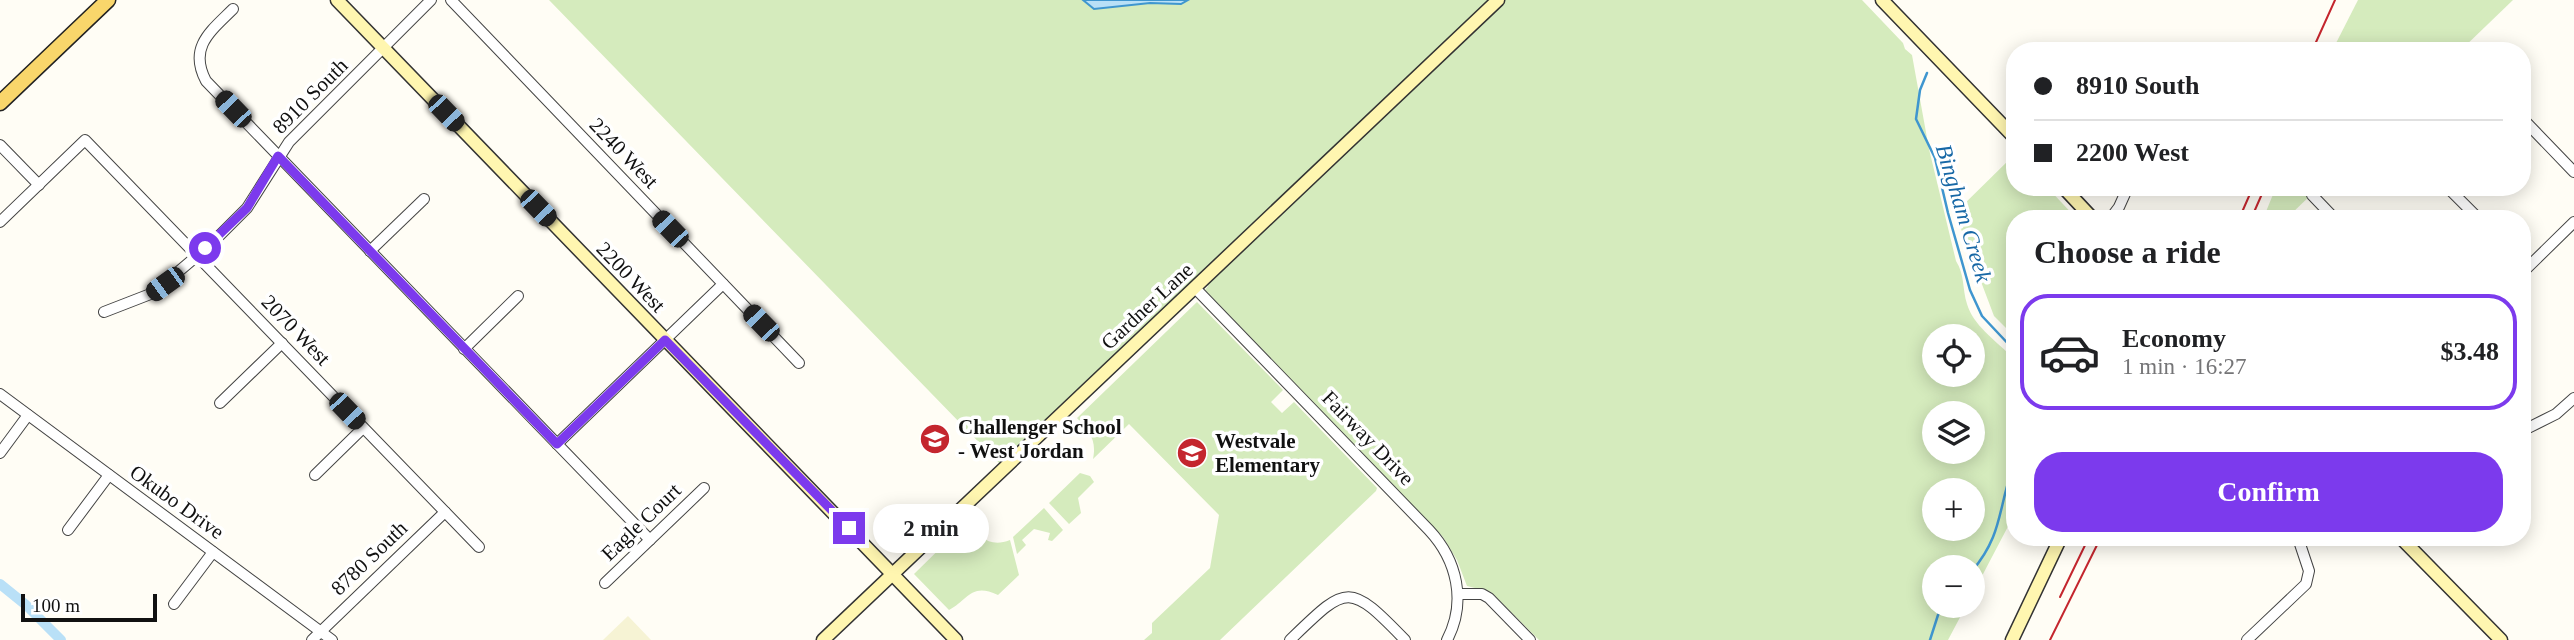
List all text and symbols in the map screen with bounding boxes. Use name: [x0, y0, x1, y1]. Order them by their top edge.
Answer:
street label: 8910 South: [267, 53, 353, 139]
text: 8910 South: [2076, 71, 2200, 100]
car: [211, 87, 256, 131]
car: [424, 91, 469, 135]
street label: 2240 West: [585, 113, 663, 193]
text: 2200 West: [2076, 138, 2189, 167]
water label: Bingham Creek: [1931, 141, 1997, 286]
car: [516, 186, 561, 230]
car: [648, 207, 693, 251]
route start: [189, 232, 221, 264]
text: Choose a ride: [2034, 234, 2221, 270]
street label: 2200 West: [592, 237, 670, 317]
street label: Gardner Lane: [1096, 258, 1198, 354]
car: [142, 263, 189, 305]
street label: 2070 West: [257, 290, 335, 370]
car: [739, 301, 784, 345]
icon: car: [2038, 321, 2101, 384]
map controls: [1922, 324, 1985, 618]
button: locate: [1922, 324, 1985, 387]
text: Economy: [2122, 324, 2226, 353]
text: $3.48: [2441, 337, 2499, 366]
text: 1 min · 16:27: [2122, 354, 2247, 379]
street label: Fairway Drive: [1317, 386, 1419, 490]
car: [325, 389, 370, 433]
button: layers: [1922, 401, 1985, 464]
place label: Challenger School - West Jordan: [958, 415, 1122, 463]
school or university icon: Challenger School - West Jordan: [918, 422, 952, 456]
place label: Westvale Elementary: [1215, 429, 1320, 477]
school or university icon: Westvale Elementary: [1175, 436, 1209, 470]
button: Confirm: [2034, 452, 2503, 532]
street label: Okubo Drive: [125, 460, 229, 544]
street label: Eagle Court: [596, 478, 686, 566]
button: +: [1922, 478, 1985, 541]
callout: 2 min: [874, 504, 989, 552]
route end: [833, 512, 865, 544]
street label: 8780 South: [326, 516, 412, 600]
text: 2 min: [903, 516, 959, 541]
button: −: [1922, 555, 1985, 618]
scale bar: [21, 591, 158, 623]
text: 100 m: [32, 595, 80, 616]

